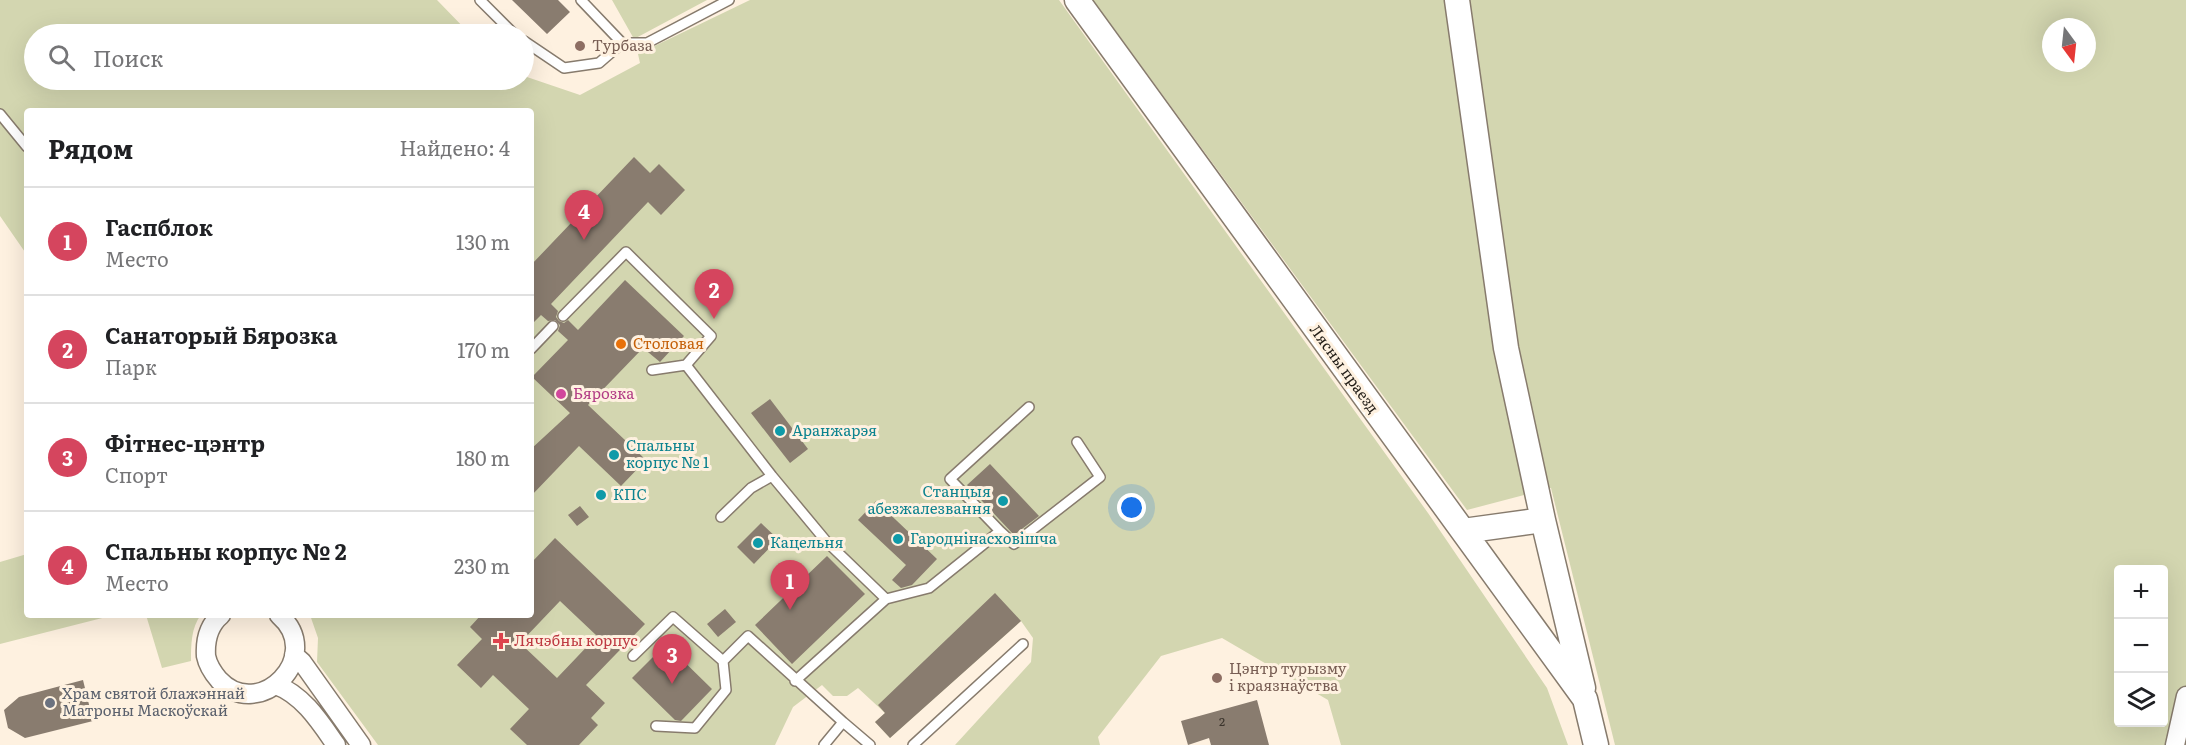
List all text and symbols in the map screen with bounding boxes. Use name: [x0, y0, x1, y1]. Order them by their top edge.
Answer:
north arrow: [2042, 18, 2096, 72]
search box: [24, 24, 534, 90]
place label: Турбаза: [592, 33, 654, 56]
marker: Турбаза: [573, 39, 587, 53]
icon: search: [45, 41, 78, 74]
text: Поиск: [93, 41, 163, 74]
text: Рядом: [48, 128, 133, 167]
text: Найдено: 4: [399, 132, 510, 162]
pin: 4: [564, 190, 604, 240]
text: Гаспблок: [105, 210, 213, 243]
text: 1: [63, 226, 72, 256]
text: 130 m: [456, 226, 510, 256]
text: Место: [105, 243, 169, 273]
pin: 2: [694, 270, 734, 319]
text: Санаторый Бярозка: [105, 318, 337, 351]
street label: Лясны праезд: [1305, 319, 1385, 417]
place label: Столовая: [633, 331, 704, 354]
text: 2: [62, 334, 73, 364]
text: 170 m: [457, 334, 510, 364]
marker: Столовая: [614, 337, 628, 351]
text: Парк: [105, 351, 157, 381]
place label: Бярозка: [573, 381, 635, 404]
marker: Бярозка: [554, 387, 568, 401]
place label: Аранжарэя: [792, 418, 877, 441]
marker: Аранжарэя: [773, 424, 787, 438]
text: Фітнес-цэнтр: [105, 426, 265, 459]
place label: Спальны корпус № 1: [626, 433, 709, 473]
text: 3: [62, 442, 73, 472]
text: 180 m: [456, 442, 510, 472]
marker: Спальны корпус № 1: [607, 448, 621, 462]
text: Спорт: [105, 459, 168, 489]
place label: Станцыя абезжалезвання: [867, 479, 991, 519]
place label: КПС: [613, 482, 647, 505]
marker: КПС: [594, 488, 608, 502]
your location: [1117, 493, 1146, 522]
marker: Станцыя абезжалезвання: [996, 494, 1010, 508]
place label: Гароднінасховішча: [910, 526, 1058, 549]
place label: Кацельня: [770, 530, 844, 553]
marker: Гароднінасховішча: [891, 532, 905, 546]
text: Спальны корпус № 2: [105, 534, 347, 567]
marker: Кацельня: [751, 536, 765, 550]
text: 4: [61, 550, 74, 580]
text: 230 m: [454, 550, 510, 580]
pin: 1: [770, 560, 810, 610]
map controls: [2114, 565, 2168, 727]
button: +: [2114, 565, 2168, 619]
text: Место: [105, 567, 169, 597]
button: −: [2114, 619, 2168, 673]
place label: Лячэбны корпус: [514, 628, 638, 651]
marker: Лячэбны корпус: [492, 632, 510, 650]
pin: 3: [652, 634, 692, 684]
place label: Цэнтр турызму і краязнаўства: [1229, 656, 1347, 696]
marker: Цэнтр турызму і краязнаўства: [1210, 671, 1224, 685]
button: layers: [2114, 673, 2168, 727]
place label: Храм святой блажэннай Матроны Маскоўскай: [62, 681, 245, 721]
marker: Храм святой блажэннай Матроны Маскоўскай: [43, 696, 57, 710]
house number: 2: [1219, 712, 1225, 730]

